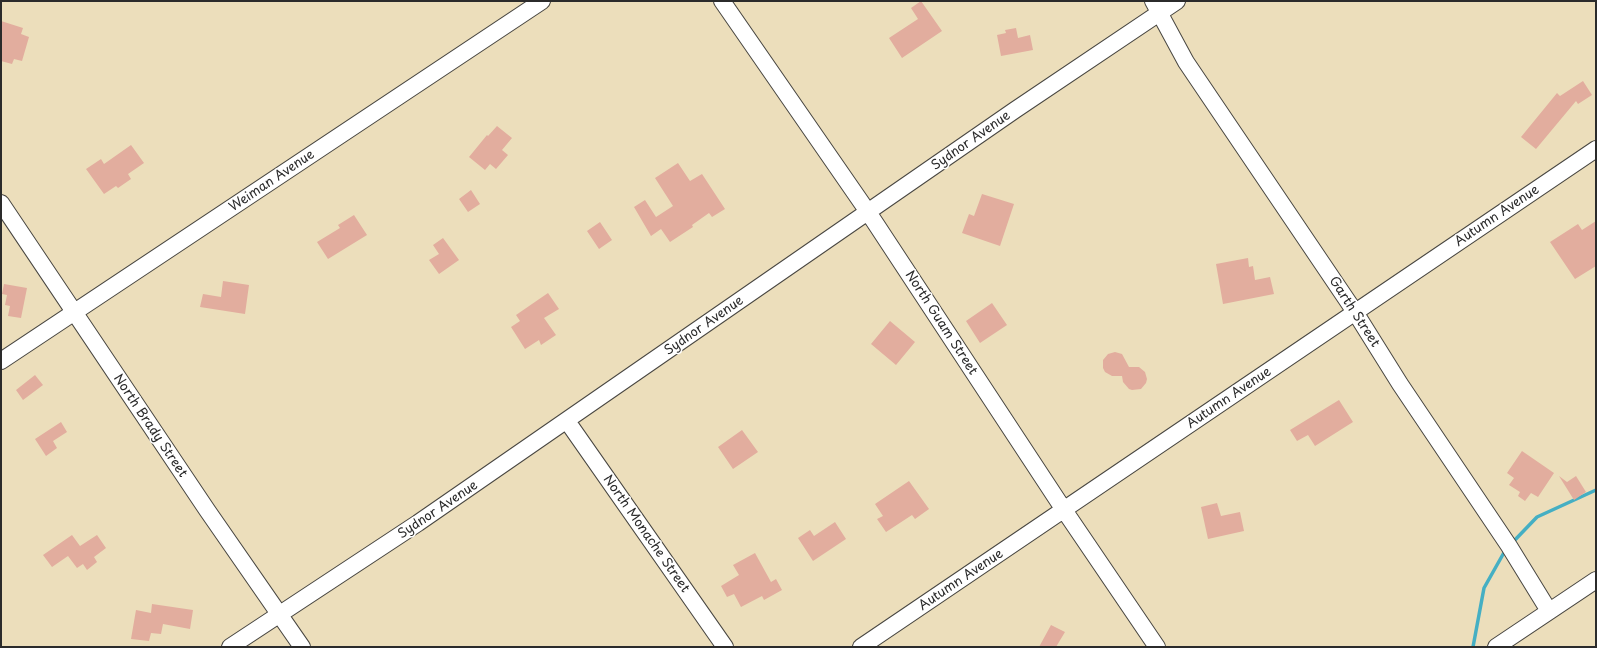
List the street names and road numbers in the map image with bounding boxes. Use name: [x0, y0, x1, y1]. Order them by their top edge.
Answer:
street label: Sydnor Avenue: [928, 108, 1014, 174]
street label: Weiman Avenue: [226, 147, 318, 215]
street label: Autumn Avenue: [1452, 182, 1542, 250]
street label: North Guam Street: [901, 268, 981, 378]
street label: Garth Street: [1325, 274, 1383, 350]
street label: Sydnor Avenue: [661, 293, 747, 359]
street label: Autumn Avenue: [1184, 364, 1274, 432]
street label: North Brady Street: [110, 371, 190, 481]
street label: North Monache Street: [599, 472, 693, 596]
street label: Sydnor Avenue: [395, 478, 481, 542]
street label: Autumn Avenue: [916, 546, 1006, 614]

